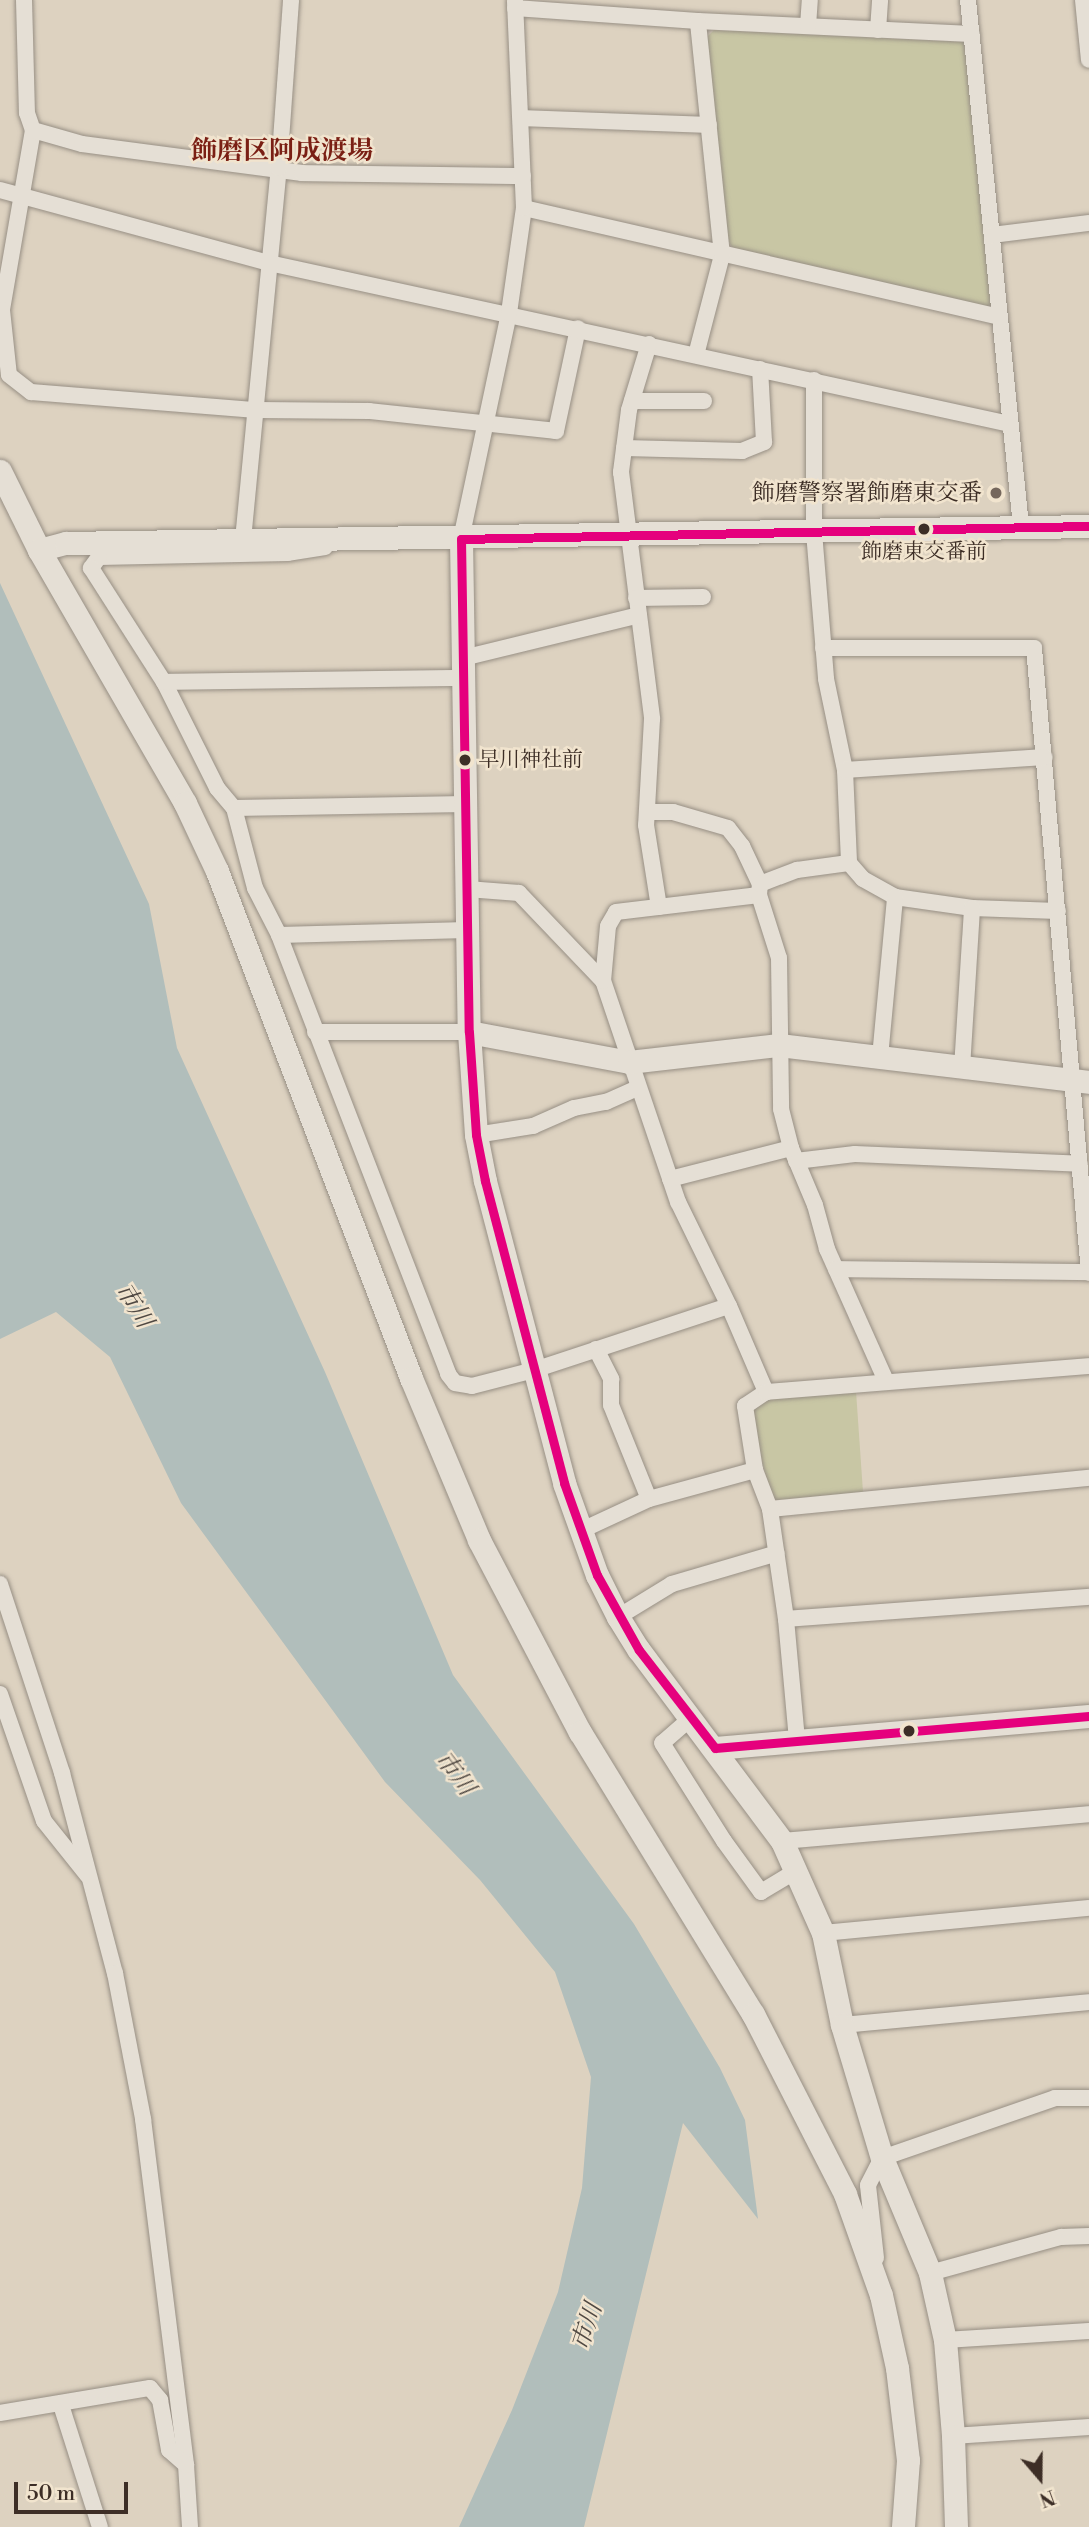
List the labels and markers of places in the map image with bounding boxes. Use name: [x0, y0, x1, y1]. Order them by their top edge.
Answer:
place label: 飾磨警察署飾磨東交番: [752, 479, 982, 507]
marker: 飾磨警察署飾磨東交番: [988, 485, 1004, 501]
marker: 飾磨東交番前: [917, 522, 931, 536]
place label: 飾磨東交番前: [861, 539, 987, 565]
place label: 早川神社前: [478, 747, 583, 773]
marker: 早川神社前: [458, 753, 472, 767]
unlabelled marker: [902, 1724, 916, 1738]

